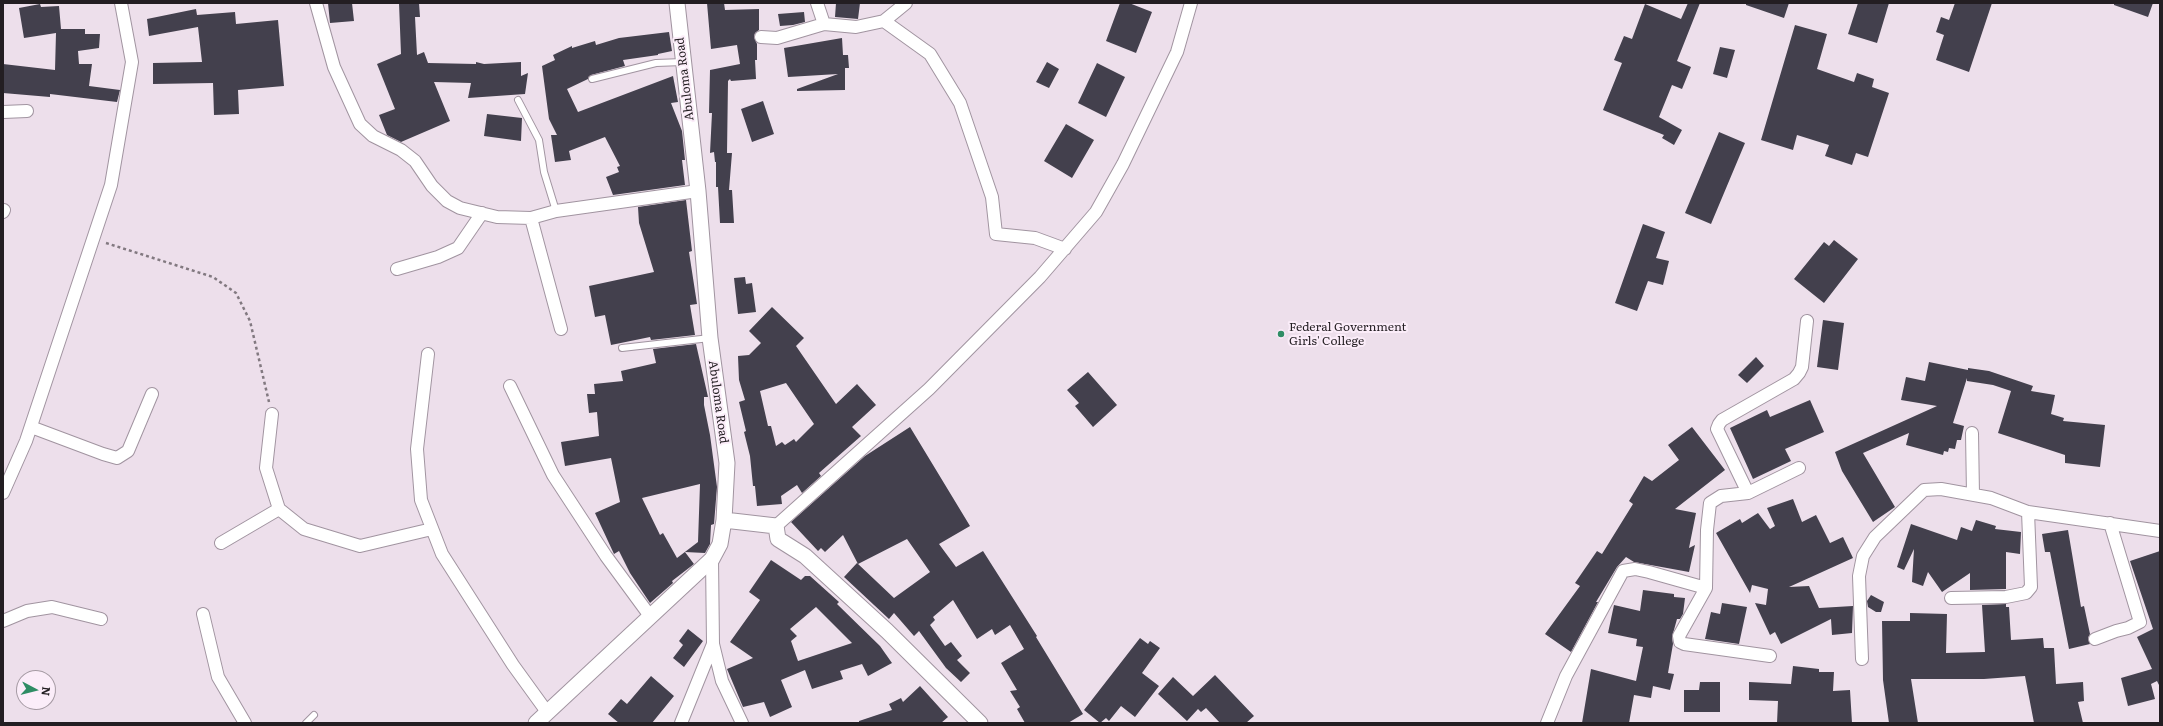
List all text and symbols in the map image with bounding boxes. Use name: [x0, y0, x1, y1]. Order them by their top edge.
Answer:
street label: Abuloma Road: [673, 37, 697, 121]
place label: Federal Government Girls' College: [1289, 320, 1406, 348]
marker: Federal Government Girls' College: [1276, 329, 1286, 339]
street label: Abuloma Road: [705, 359, 731, 445]
north arrow: [16, 670, 56, 710]
text: N: [38, 686, 55, 697]

